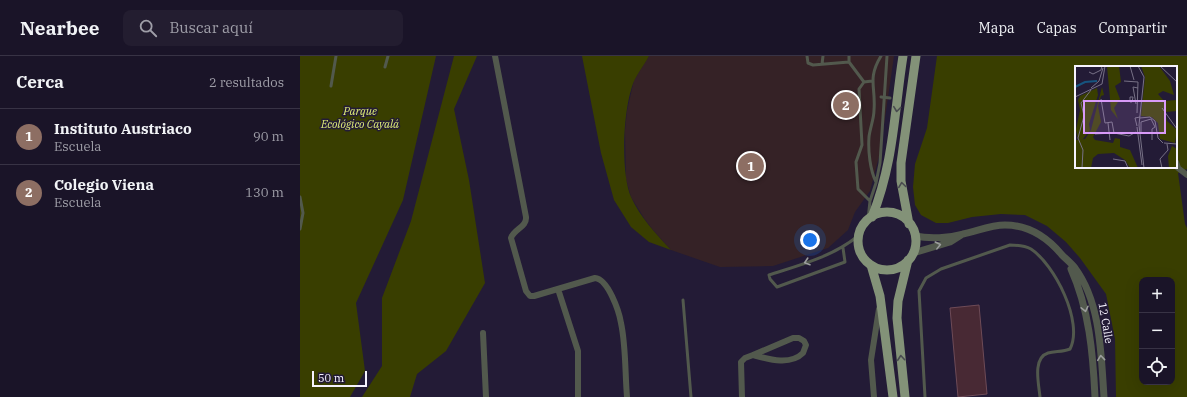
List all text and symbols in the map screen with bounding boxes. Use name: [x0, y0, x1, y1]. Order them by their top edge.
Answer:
search box: [123, 10, 403, 46]
text: Nearbee: [20, 16, 99, 40]
icon: search: [137, 17, 159, 39]
text: Buscar aquí: [169, 18, 253, 37]
text: Mapa: [979, 19, 1015, 37]
text: Capas: [1037, 19, 1077, 37]
text: Compartir: [1099, 19, 1167, 37]
inset map: [1075, 66, 1177, 168]
text: Cerca: [16, 71, 64, 93]
text: 2 resultados: [209, 74, 284, 91]
pin: 2: [833, 90, 859, 120]
park label: Parque Ecológico Cayalá: [320, 104, 399, 131]
one-way arrow: [893, 106, 902, 112]
text: Instituto Austriaco: [54, 119, 192, 138]
text: 1: [25, 128, 33, 145]
text: 90 m: [253, 128, 284, 145]
text: Escuela: [54, 138, 101, 155]
pin: 1: [738, 151, 764, 181]
text: Colegio Viena: [54, 175, 154, 194]
one-way arrow: [898, 182, 907, 188]
text: 2: [25, 184, 33, 201]
text: 130 m: [245, 184, 284, 201]
text: Escuela: [54, 194, 101, 211]
your location: [800, 230, 820, 250]
one-way arrow: [934, 241, 941, 250]
one-way arrow: [804, 258, 811, 266]
map controls: [1139, 277, 1175, 385]
button: +: [1139, 277, 1175, 313]
street label: 12 Calle: [1096, 301, 1116, 345]
one-way arrow: [1081, 306, 1089, 312]
button: −: [1139, 313, 1175, 349]
button: locate: [1139, 349, 1175, 385]
one-way arrow: [897, 355, 906, 361]
one-way arrow: [1097, 355, 1106, 361]
scale bar: [312, 369, 367, 388]
text: 50 m: [318, 371, 344, 385]

